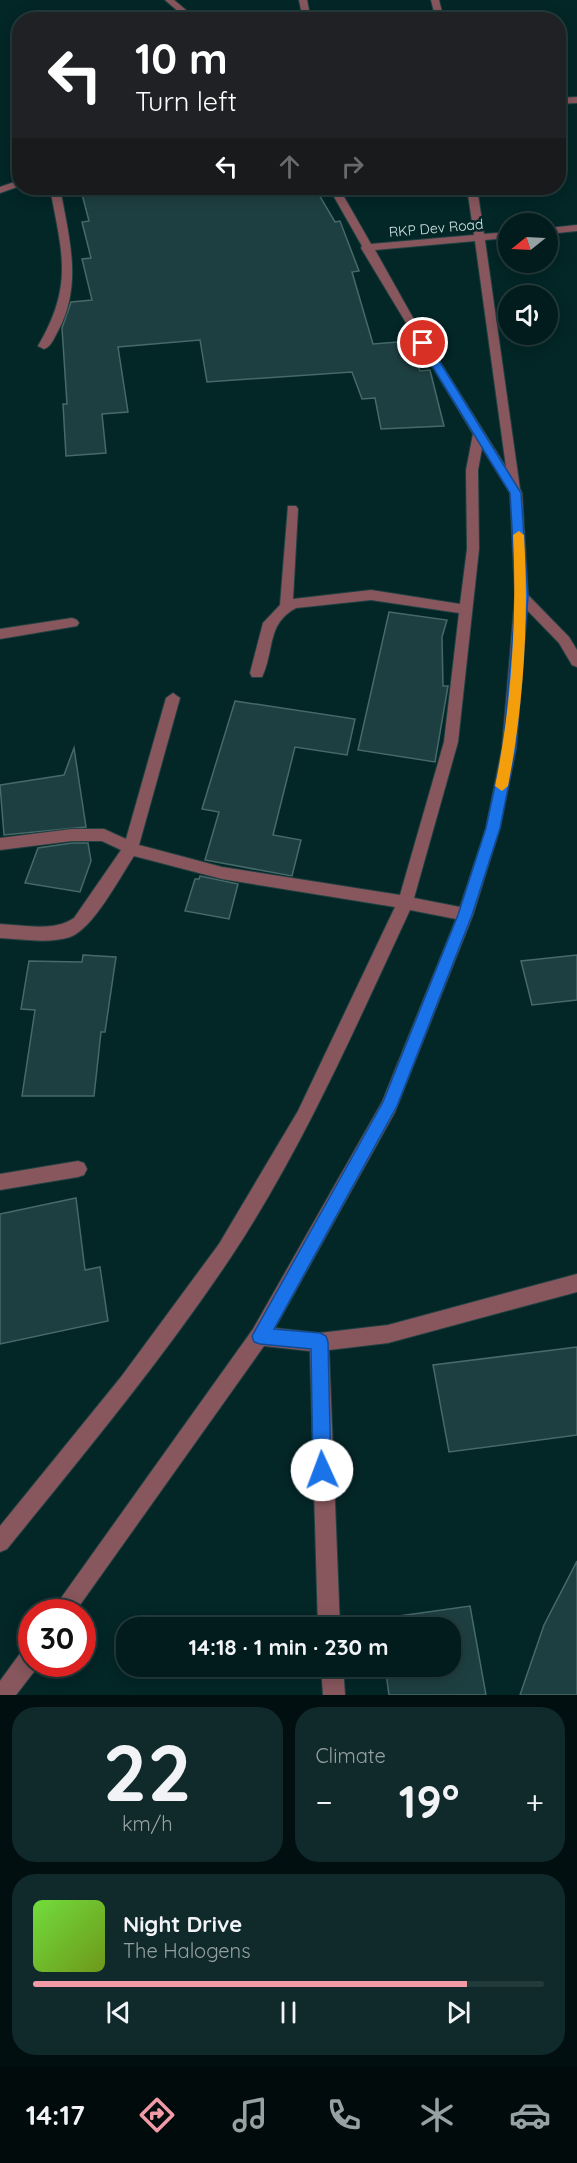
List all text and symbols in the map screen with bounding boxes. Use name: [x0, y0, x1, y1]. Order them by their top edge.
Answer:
text: 10 m: [135, 32, 228, 85]
icon: left: [36, 36, 114, 114]
text: Turn left: [135, 84, 237, 118]
icon: left: [210, 150, 243, 183]
icon: ahead: [273, 150, 306, 183]
icon: right: [336, 150, 369, 183]
north arrow: [498, 213, 558, 273]
map controls: [498, 213, 558, 345]
street label: RKP Dev Road: [388, 215, 484, 241]
button: sound: [498, 285, 558, 345]
pin: [397, 317, 448, 368]
icon: arrive: [406, 326, 439, 359]
position arrow: [290, 1438, 354, 1502]
speed limit sign: 30: [18, 1599, 96, 1677]
text: 14:18 · 1 min · 230 m: [188, 1633, 389, 1661]
text: 22: [103, 1723, 192, 1821]
text: Climate: [316, 1743, 386, 1768]
text: 19°: [399, 1773, 459, 1829]
text: −: [316, 1781, 333, 1822]
text: +: [525, 1781, 544, 1822]
text: km/h: [122, 1811, 173, 1836]
text: Night Drive: [123, 1910, 242, 1938]
text: The Halogens: [123, 1938, 251, 1963]
icon: previous: [102, 1996, 135, 2029]
icon: pause: [272, 1996, 305, 2029]
icon: next: [442, 1996, 475, 2029]
icon: directions: [136, 2094, 178, 2136]
icon: music: [229, 2094, 271, 2136]
icon: phone: [323, 2094, 365, 2136]
icon: climate: [416, 2094, 458, 2136]
icon: car: [509, 2094, 551, 2136]
text: 14:17: [26, 2098, 85, 2132]

